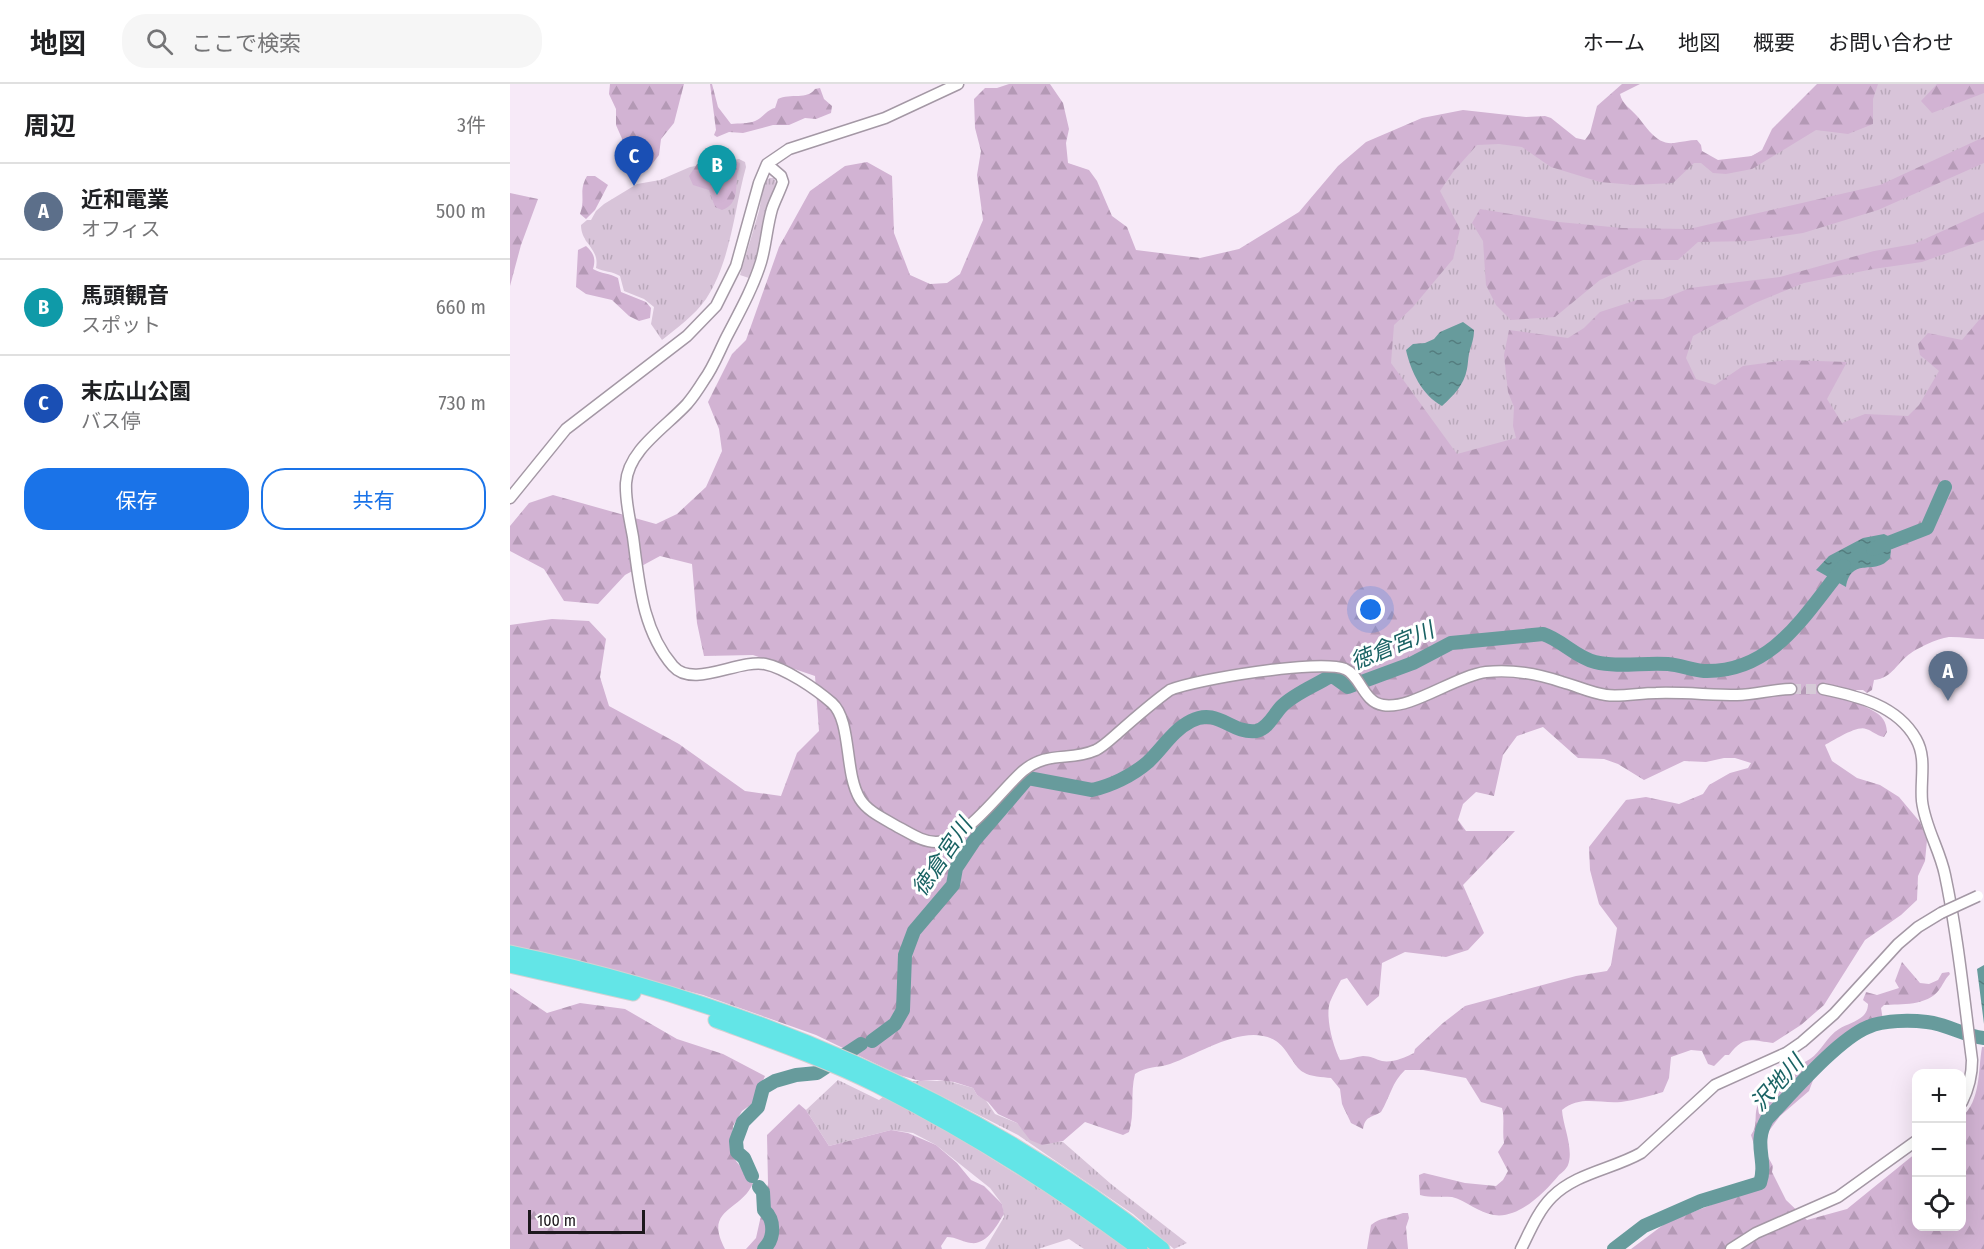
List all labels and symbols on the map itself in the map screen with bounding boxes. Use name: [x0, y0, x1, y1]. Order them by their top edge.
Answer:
pin: C: [614, 136, 654, 186]
pin: B: [698, 146, 736, 195]
your location: [1356, 595, 1385, 624]
water label: 徳倉宮川: [1346, 616, 1440, 676]
pin: A: [1928, 652, 1968, 701]
water label: 徳倉宮川: [906, 811, 979, 901]
water label: 沢地川: [1745, 1048, 1810, 1117]
scale bar: [528, 1207, 645, 1234]

